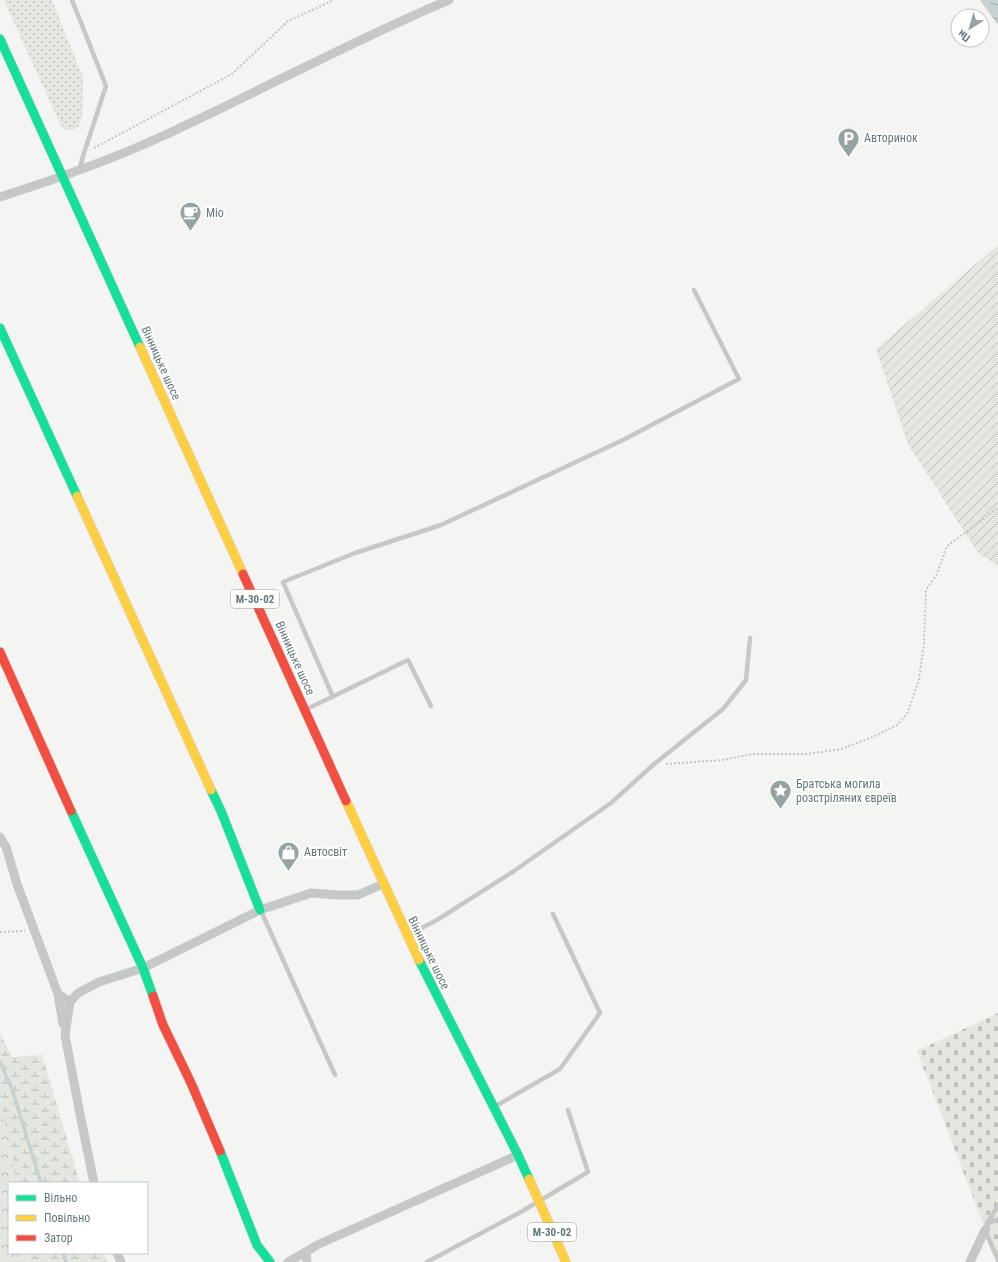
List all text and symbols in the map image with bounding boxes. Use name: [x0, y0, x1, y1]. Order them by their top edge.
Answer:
north arrow: [950, 8, 990, 48]
text: Пн: [955, 27, 973, 44]
parking icon: Авторинок: [835, 125, 861, 158]
place label: Авторинок: [864, 131, 918, 145]
cafe icon: Міо: [177, 200, 203, 233]
place label: Міо: [206, 206, 224, 220]
street label: Вінницьке шосе: [138, 324, 184, 402]
road number: М-30-02: [231, 590, 279, 608]
street label: Вінницьке шосе: [272, 619, 318, 697]
place label: Братська могила розстріляних євреїв: [796, 777, 897, 805]
place icon: Братська могила розстріляних євреїв: [768, 778, 794, 811]
shop icon: Автосвіт: [276, 839, 302, 872]
place label: Автосвіт: [304, 845, 347, 859]
street label: Вінницьке шосе: [405, 914, 453, 992]
legend: [8, 1182, 148, 1254]
text: Вільно: [44, 1191, 77, 1205]
text: Повільно: [44, 1211, 90, 1225]
road number: М-30-02: [528, 1223, 576, 1241]
text: Затор: [44, 1231, 73, 1245]

